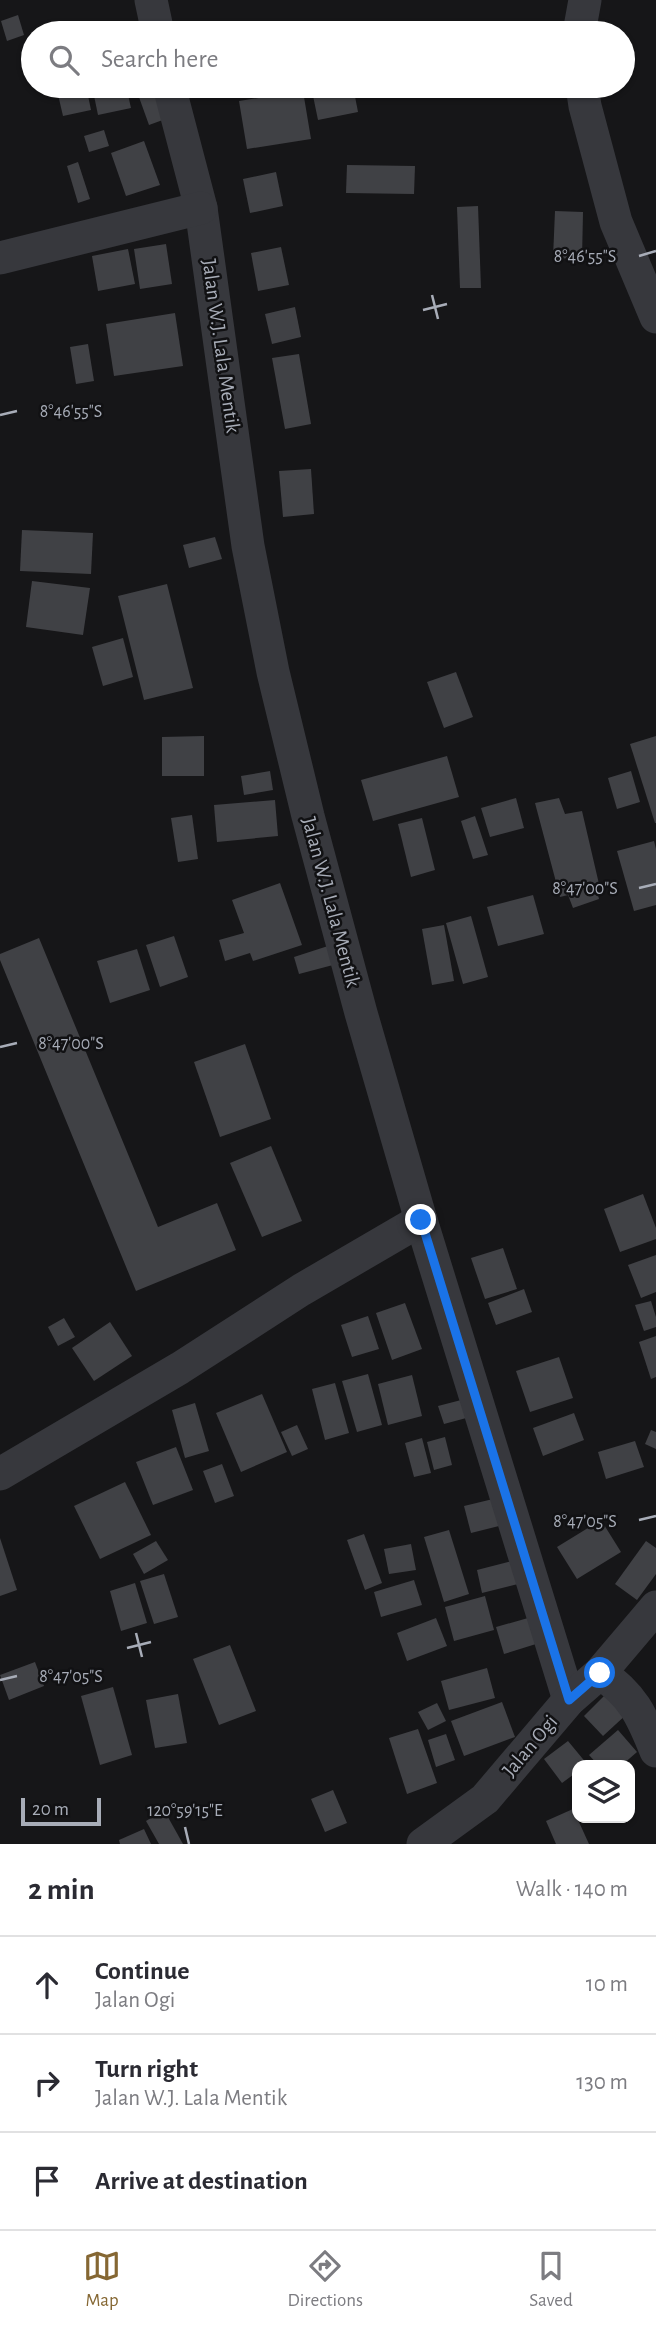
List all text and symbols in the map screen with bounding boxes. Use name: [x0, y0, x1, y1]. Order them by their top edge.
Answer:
search box: [21, 21, 635, 98]
icon: search: [45, 41, 83, 79]
text: Search here: [101, 46, 219, 72]
text: 8°46'55"S: [554, 248, 616, 266]
street label: Jalan W.J. Lala Mentik: [198, 258, 244, 435]
text: 8°46'55"S: [40, 403, 102, 421]
street label: Jalan W.J. Lala Mentik: [298, 815, 364, 990]
text: 8°47'00"S: [552, 880, 618, 898]
text: 8°47'00"S: [38, 1035, 104, 1053]
route end: [405, 1204, 436, 1235]
text: 8°47'05"S: [553, 1513, 617, 1531]
route start: [584, 1657, 615, 1688]
text: 8°47'05"S: [39, 1668, 103, 1686]
street label: Jalan Ogi: [498, 1711, 562, 1781]
map controls: [572, 1760, 635, 1823]
button: layers: [572, 1760, 635, 1823]
scale bar: [21, 1795, 102, 1827]
text: 20 m: [32, 1800, 69, 1819]
text: 120°59'15"E: [147, 1802, 223, 1820]
text: 2 min: [28, 1875, 95, 1905]
text: Walk · 140 m: [516, 1878, 628, 1901]
text: Continue: [95, 1958, 190, 1984]
icon: ahead: [28, 1966, 66, 2004]
text: 10 m: [586, 1973, 628, 1996]
text: Jalan Ogi: [95, 1989, 175, 2012]
text: Turn right: [95, 2056, 198, 2082]
icon: right: [28, 2064, 66, 2102]
text: 130 m: [576, 2071, 628, 2094]
text: Jalan W.J. Lala Mentik: [95, 2087, 287, 2110]
icon: arrive: [28, 2162, 66, 2200]
text: Arrive at destination: [95, 2168, 308, 2194]
tab: Map: [83, 2247, 121, 2312]
tab: Directions: [287, 2247, 363, 2312]
tab: Saved: [529, 2247, 573, 2312]

